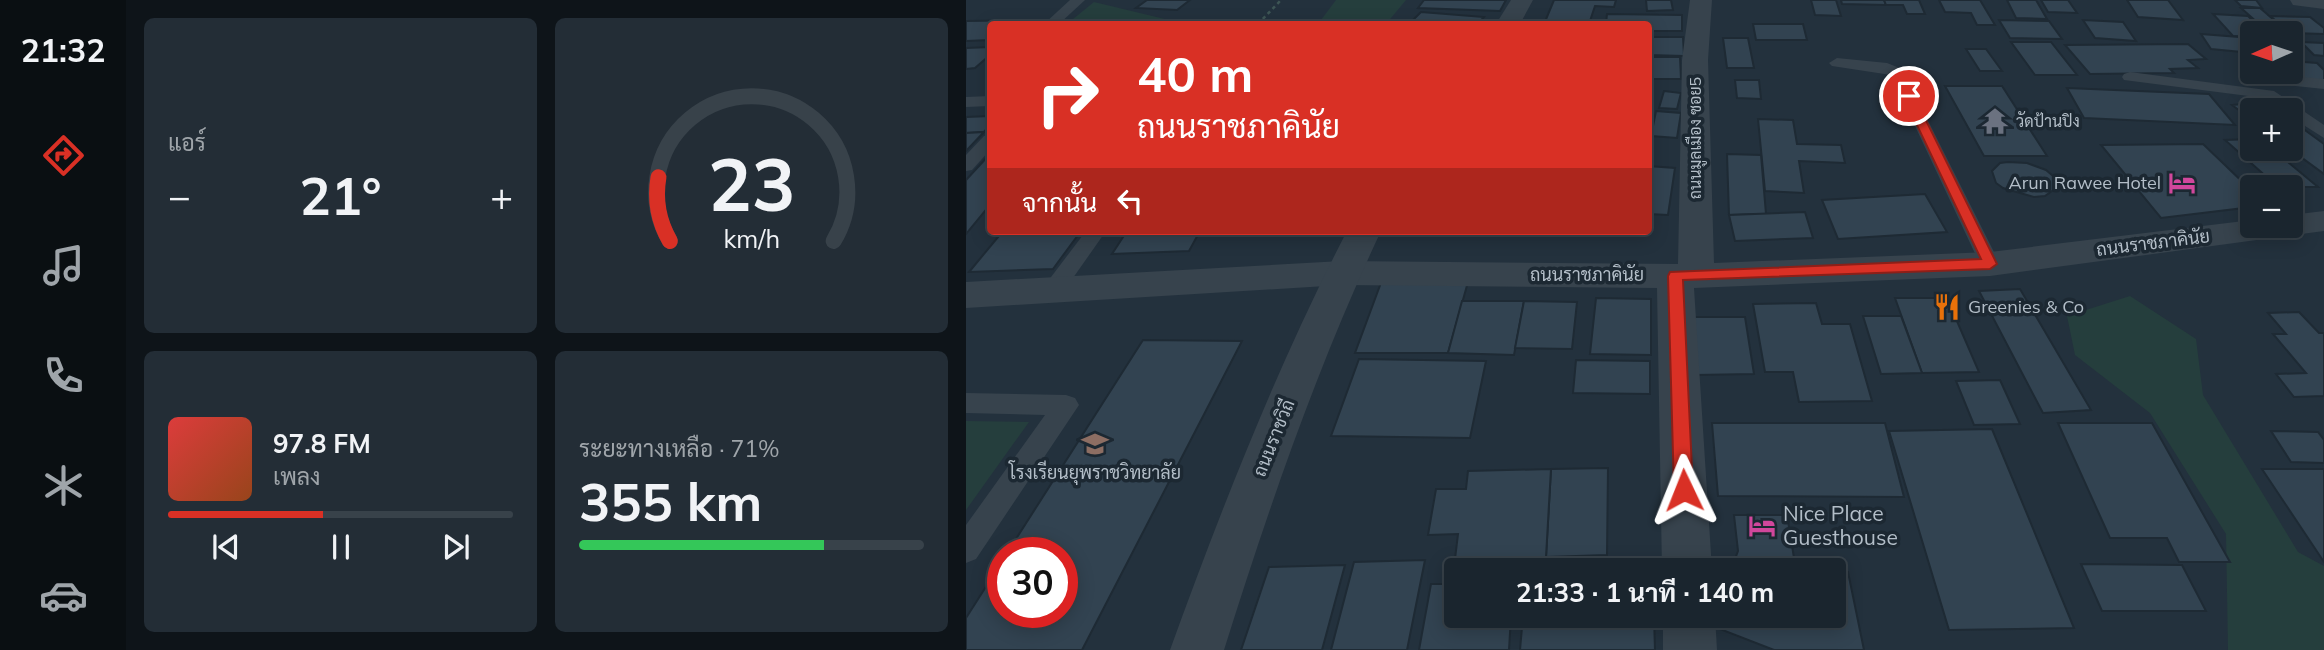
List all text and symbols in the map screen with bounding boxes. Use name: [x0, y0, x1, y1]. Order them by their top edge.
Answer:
north arrow: [2240, 21, 2303, 84]
map controls: [2240, 21, 2303, 238]
text: 21:32: [21, 30, 105, 70]
text: 40 m: [1137, 43, 1253, 104]
icon: right: [1022, 49, 1113, 140]
pin: [1879, 66, 1939, 126]
street label: ถนนมูลเมือง ซอย5: [1685, 77, 1707, 199]
icon: arrive: [1890, 77, 1928, 115]
button: +: [2240, 98, 2303, 161]
text: ถนนราชภาคินัย: [1137, 106, 1340, 146]
temple icon: วัดป้านปิง: [1980, 106, 2010, 136]
place label: วัดป้านปิง: [2016, 111, 2080, 131]
text: แอร์: [168, 128, 206, 157]
icon: directions: [39, 131, 88, 180]
text: 23: [708, 139, 795, 230]
text: 21°: [299, 163, 382, 228]
hotel icon: Arun Rawee Hotel: [2167, 168, 2197, 198]
place label: Arun Rawee Hotel: [2008, 171, 2161, 194]
text: −: [168, 172, 191, 220]
text: +: [490, 172, 513, 220]
button: −: [2240, 175, 2303, 238]
icon: left: [1111, 182, 1149, 220]
text: จากนั้น: [1022, 186, 1097, 219]
text: km/h: [723, 223, 780, 254]
street label: ถนนราชภาคินัย: [2095, 224, 2211, 261]
icon: music: [39, 241, 88, 290]
street label: ถนนราชภาคินัย: [1530, 263, 1644, 286]
restaurant icon: Greenies & Co: [1932, 292, 1962, 322]
place label: Greenies & Co: [1968, 295, 2084, 318]
icon: phone: [39, 351, 88, 400]
street label: ถนนราชวิถี: [1247, 395, 1299, 480]
text: 97.8 FM: [273, 427, 371, 460]
school or university icon: โรงเรียนยุพราชวิทยาลัย: [1080, 429, 1110, 459]
text: ระยะทางเหลือ · 71%: [579, 434, 780, 463]
position arrow: [1647, 453, 1721, 527]
place label: โรงเรียนยุพราชวิทยาลัย: [1008, 460, 1181, 485]
icon: climate: [39, 461, 88, 510]
text: เพลง: [273, 462, 320, 491]
text: 355 km: [579, 469, 762, 534]
place label: Nice Place Guesthouse: [1783, 500, 1898, 550]
hotel icon: Nice Place Guesthouse: [1747, 511, 1777, 541]
icon: previous: [207, 528, 245, 566]
icon: pause: [322, 528, 360, 566]
icon: next: [437, 528, 475, 566]
speed limit sign: 30: [987, 537, 1078, 628]
icon: car: [39, 571, 88, 620]
text: 21:33 · 1 นาที · 140 m: [1516, 576, 1774, 609]

